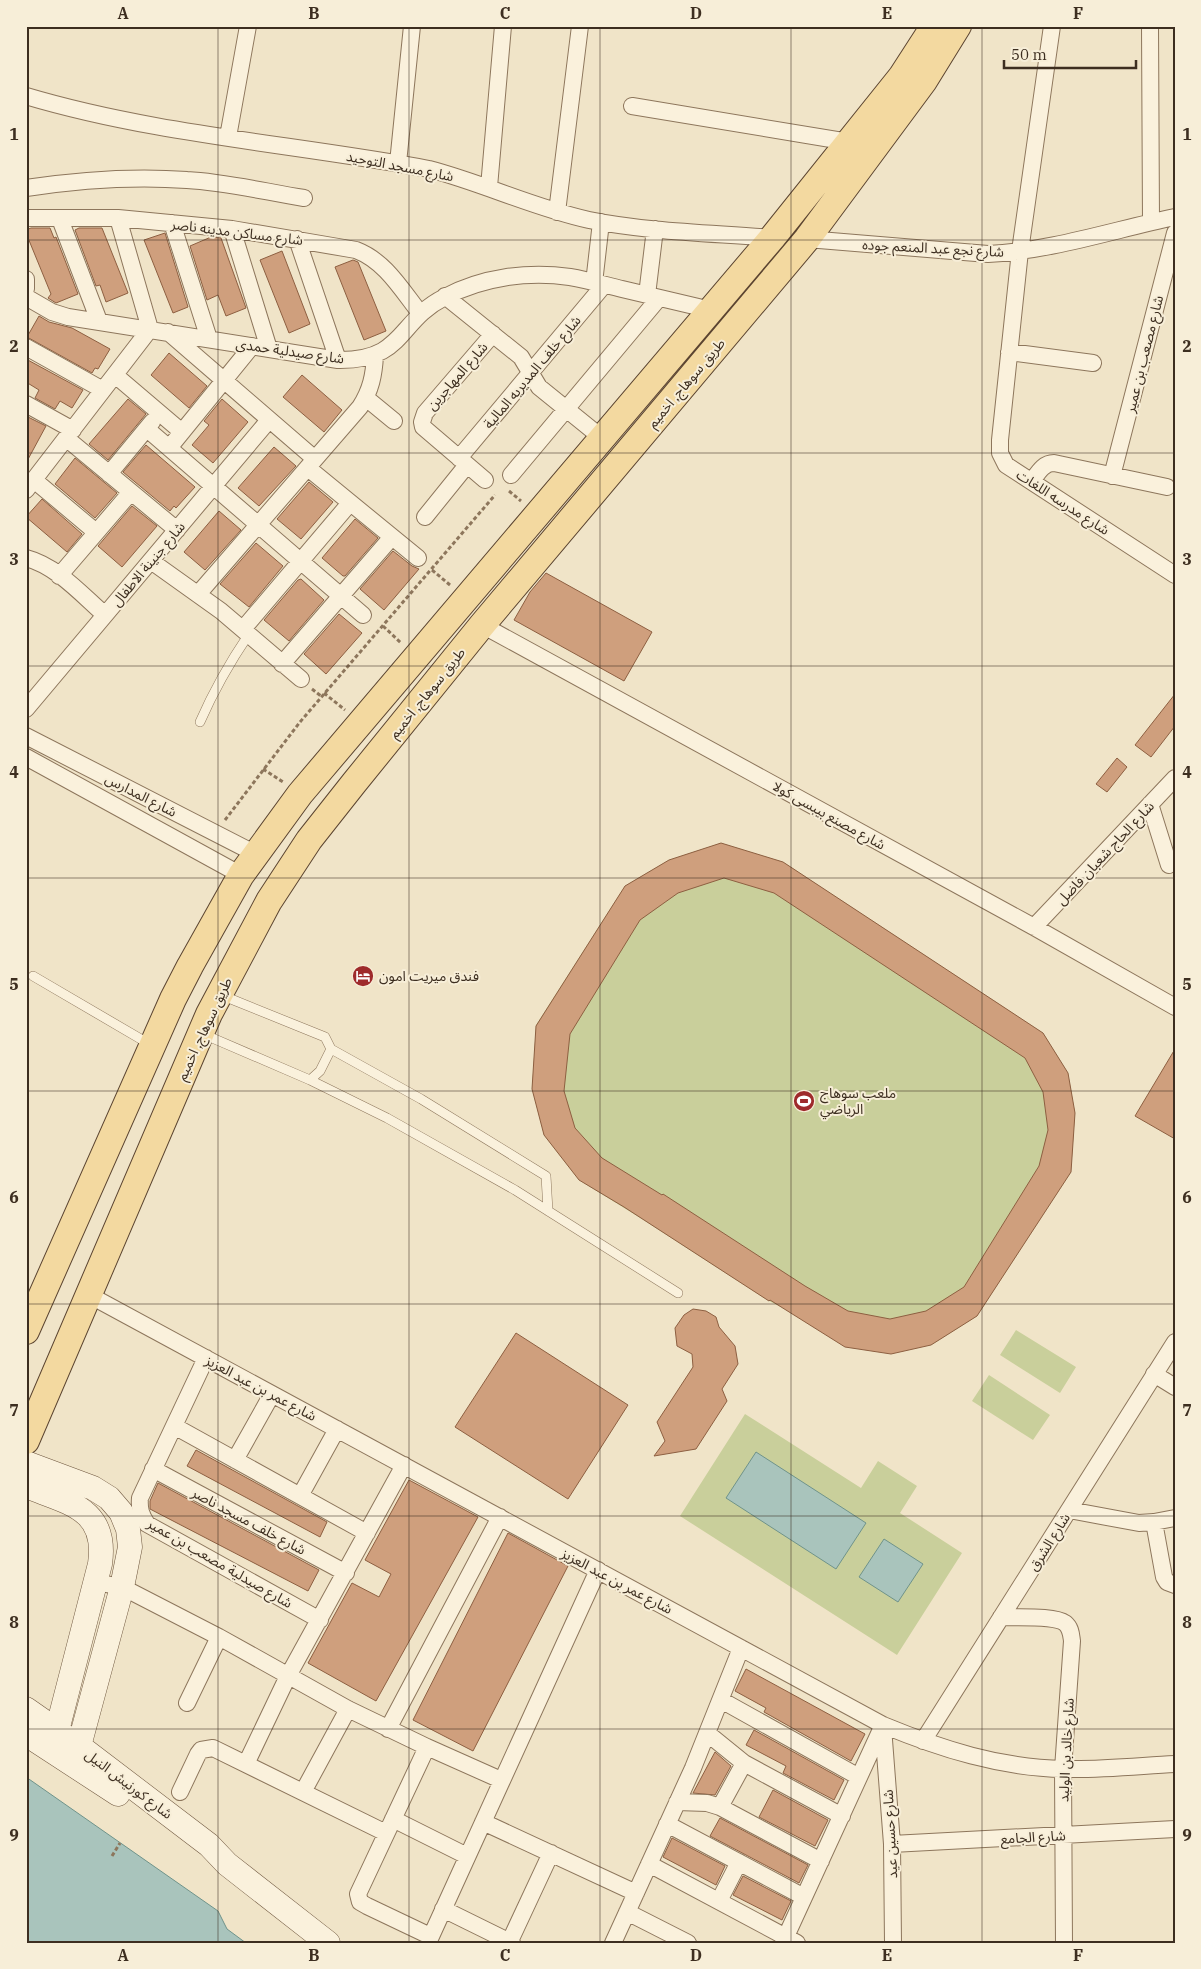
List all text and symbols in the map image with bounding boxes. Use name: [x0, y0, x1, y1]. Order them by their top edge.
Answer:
text: A: [117, 3, 129, 23]
text: B: [308, 3, 320, 23]
text: C: [500, 3, 510, 23]
text: D: [690, 3, 702, 23]
text: E: [882, 3, 892, 23]
text: F: [1073, 3, 1083, 23]
scale bar: [1004, 38, 1136, 70]
text: 50 m: [1011, 45, 1047, 64]
text: 1: [9, 124, 19, 144]
text: 1: [1182, 124, 1192, 144]
street label: شارع مسجد التوحيد: [344, 147, 455, 187]
street label: شارع مساكن مدينه ناصر: [169, 215, 304, 251]
street label: شارع نجع عبد المنعم جوده: [862, 235, 1004, 263]
street label: شارع مصعب بن عمير: [1120, 294, 1169, 416]
street label: شارع خلف المديريه المالية: [479, 312, 586, 434]
street label: شارع صيدلية حمدى: [234, 334, 345, 369]
street label: طريق سوهاج, اخميم: [643, 334, 730, 433]
text: 2: [9, 336, 19, 356]
text: 2: [1182, 336, 1192, 356]
street label: شارع المهاجرين: [422, 338, 493, 415]
street label: شارع مدرسه اللغات: [1012, 465, 1113, 541]
street label: شارع جنينة الاطفال: [107, 518, 190, 611]
text: 3: [9, 549, 19, 569]
text: 3: [1182, 549, 1192, 569]
street label: طريق سوهاج, اخميم: [385, 644, 471, 743]
text: 4: [9, 762, 19, 782]
text: 4: [1182, 762, 1192, 782]
street label: شارع المدارس: [101, 769, 180, 823]
street label: شارع مصنع بيبسى كولا: [768, 776, 889, 855]
street label: شارع الحاج شعبان فاضل: [1052, 797, 1159, 910]
hotel icon: فندق ميريت امون: [351, 964, 375, 988]
place label: فندق ميريت امون: [379, 967, 479, 985]
text: 5: [9, 974, 19, 994]
text: 5: [1182, 974, 1192, 994]
street label: طريق سوهاج, اخميم: [172, 975, 238, 1084]
place label: ملعب سوهاج الرياضي: [820, 1084, 896, 1120]
sports icon: ملعب سوهاج الرياضي: [792, 1089, 816, 1113]
text: 6: [9, 1187, 19, 1207]
text: 6: [1182, 1187, 1192, 1207]
street label: شارع عمر بن عبد العزيز: [200, 1351, 320, 1427]
text: 7: [9, 1400, 19, 1420]
text: 7: [1182, 1400, 1192, 1420]
street label: شارع خلف مسجد ناصر: [187, 1483, 309, 1560]
street label: شارع الشرق: [1024, 1509, 1076, 1576]
street label: شارع صيدلية مصعب بن عمير: [142, 1514, 296, 1614]
street label: شارع عمر بن عبد العزيز: [556, 1544, 676, 1620]
text: 8: [9, 1612, 19, 1632]
text: 8: [1182, 1612, 1192, 1632]
street label: شارع خالد بن الوليد: [1054, 1697, 1080, 1803]
street label: شارع كورنيش النيل: [81, 1745, 176, 1824]
street label: شارع حسين عيد: [879, 1789, 903, 1879]
text: 9: [9, 1825, 19, 1845]
text: 9: [1182, 1825, 1192, 1845]
street label: شارع الجامع: [1000, 1826, 1066, 1850]
text: A: [117, 1945, 129, 1965]
text: B: [308, 1945, 320, 1965]
text: C: [500, 1945, 510, 1965]
text: D: [690, 1945, 702, 1965]
text: E: [882, 1945, 892, 1965]
text: F: [1073, 1945, 1083, 1965]

